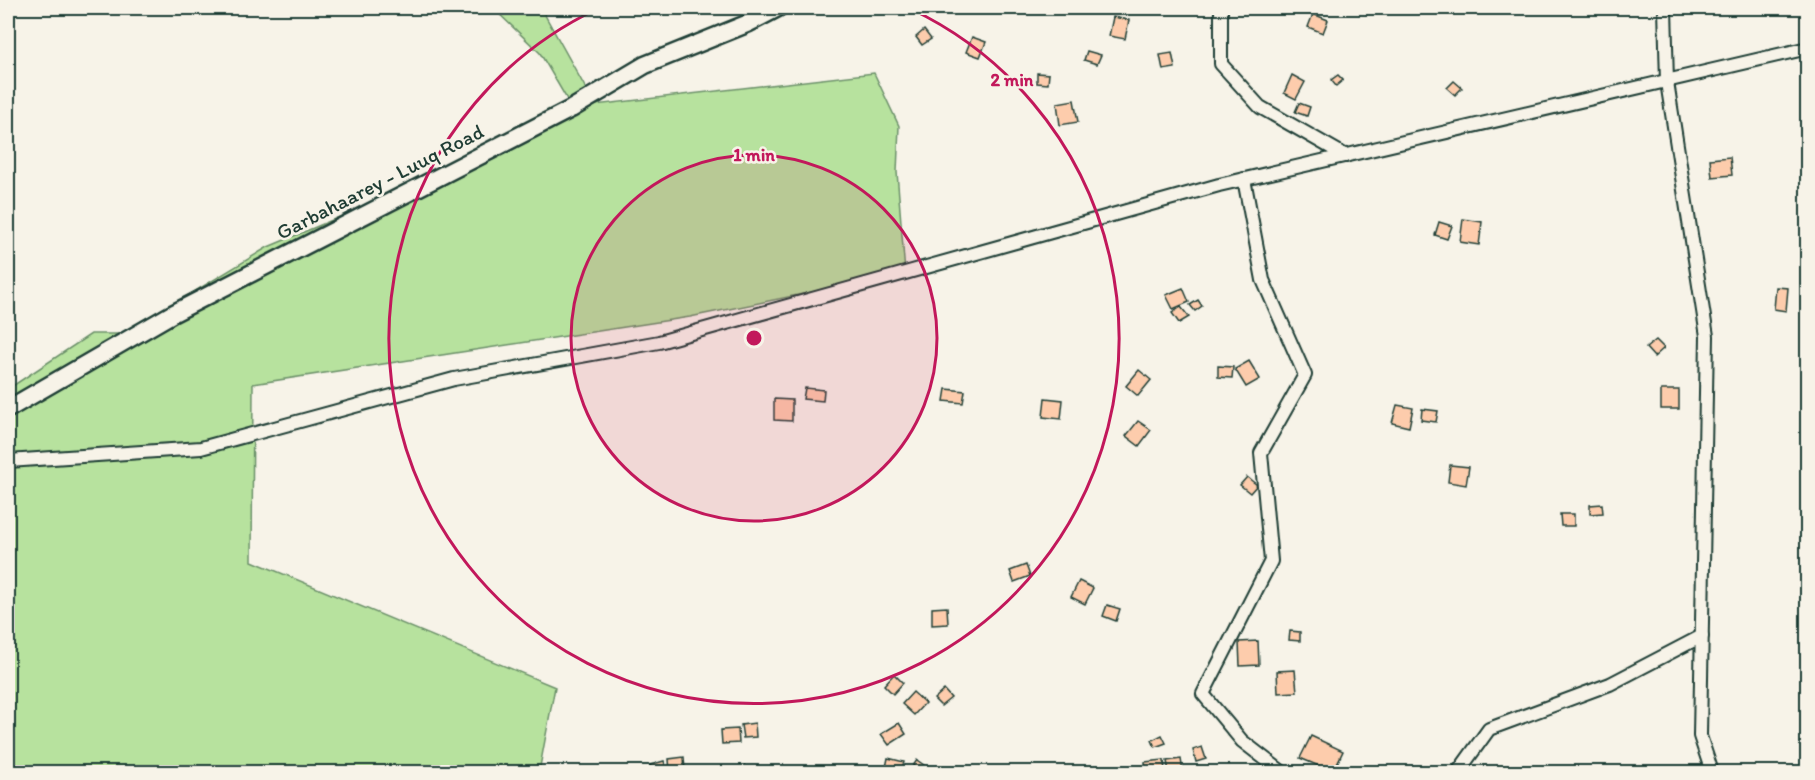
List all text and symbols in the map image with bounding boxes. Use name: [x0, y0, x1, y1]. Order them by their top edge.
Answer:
text: 2 min: [991, 69, 1034, 91]
street label: Garbahaarey - Luuq Road: [272, 118, 488, 245]
text: 1 min: [733, 144, 775, 166]
centre of rings: [744, 328, 764, 348]

